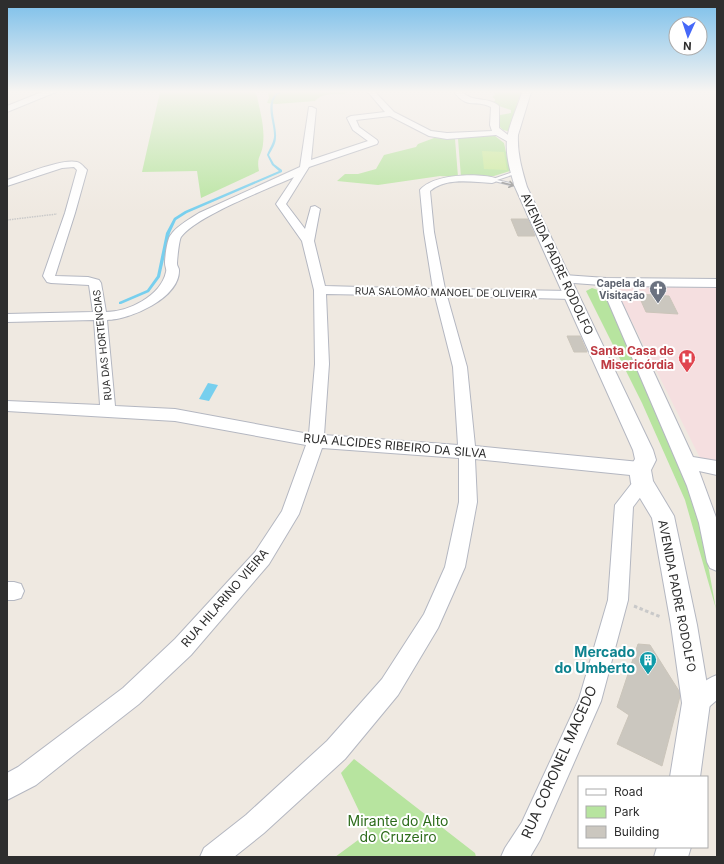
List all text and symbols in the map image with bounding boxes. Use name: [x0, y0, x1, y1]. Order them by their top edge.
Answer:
north arrow: [668, 16, 708, 56]
text: N: [683, 39, 692, 53]
one-way arrow: [501, 180, 514, 188]
street label: AVENIDA PADRE RODOLFO: [518, 190, 597, 337]
place label: Capela da Visitação: [597, 277, 645, 301]
church icon: Capela da Visitação: [648, 279, 668, 304]
street label: RUA SALOMÃO MANOEL DE OLIVEIRA: [355, 283, 537, 300]
street label: RUA DAS HORTENCIAS: [90, 289, 114, 401]
place label: Santa Casa de Misericórdia: [590, 343, 674, 372]
hospital icon: Santa Casa de Misericórdia: [677, 348, 697, 373]
street label: RUA ALCIDES RIBEIRO DA SILVA: [303, 430, 487, 461]
street label: AVENIDA PADRE RODOLFO: [655, 518, 700, 673]
street label: RUA HILARINO VIEIRA: [178, 545, 272, 650]
place label: Mercado do Umberto: [555, 643, 635, 676]
building icon: Mercado do Umberto: [638, 650, 658, 675]
street label: RUA CORONEL MACEDO: [517, 683, 600, 841]
legend: [578, 776, 708, 848]
text: Road: [614, 784, 643, 799]
text: Park: [614, 804, 640, 819]
park label: Mirante do Alto do Cruzeiro: [348, 812, 448, 845]
text: Building: [614, 824, 659, 839]

